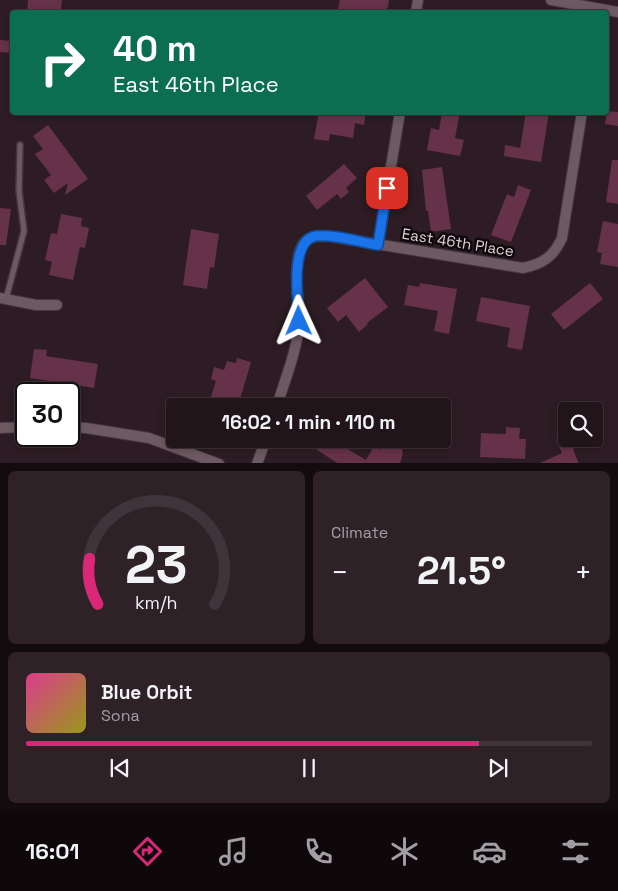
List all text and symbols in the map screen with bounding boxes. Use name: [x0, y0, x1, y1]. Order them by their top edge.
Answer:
text: 40 m: [113, 27, 197, 71]
icon: right: [30, 30, 95, 95]
text: East 46th Place: [113, 70, 279, 98]
pin: [366, 167, 408, 209]
icon: arrive: [373, 174, 401, 202]
street label: East 46th Place: [401, 224, 515, 260]
position arrow: [272, 294, 324, 346]
speed limit sign: 30: [15, 382, 80, 447]
map controls: [558, 402, 603, 447]
button: search: [558, 402, 603, 447]
text: 16:02 · 1 min · 110 m: [221, 410, 396, 435]
text: Climate: [331, 522, 388, 543]
text: 23: [125, 532, 188, 598]
text: 21.5°: [417, 547, 506, 595]
text: −: [331, 554, 348, 590]
text: +: [575, 554, 592, 590]
text: km/h: [135, 591, 178, 614]
text: Blue Orbit: [101, 680, 192, 705]
text: Sona: [101, 705, 140, 726]
icon: previous: [106, 754, 134, 782]
icon: pause: [295, 754, 323, 782]
icon: next: [484, 754, 512, 782]
icon: directions: [130, 834, 165, 869]
icon: music: [216, 834, 251, 869]
icon: phone: [301, 834, 336, 869]
icon: climate: [387, 834, 422, 869]
icon: car: [472, 834, 507, 869]
icon: filters: [558, 834, 593, 869]
text: 16:01: [25, 837, 80, 865]

